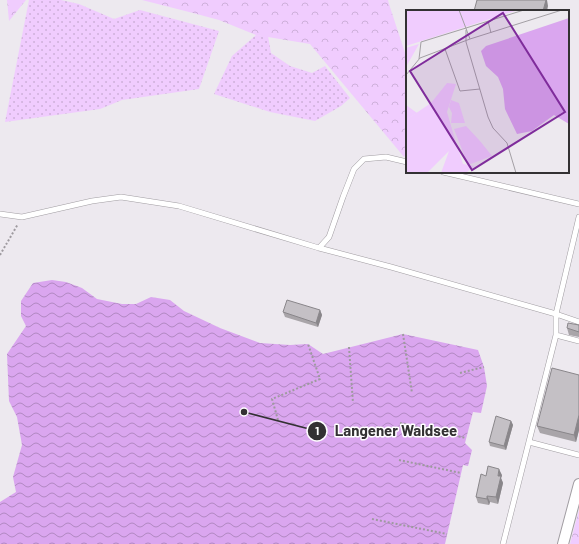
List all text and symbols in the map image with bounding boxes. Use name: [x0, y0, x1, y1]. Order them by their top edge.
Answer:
inset map: [406, 10, 569, 173]
callout: Langener Waldsee: [307, 417, 465, 444]
text: Langener Waldsee: [335, 421, 457, 439]
text: 1: [315, 423, 319, 437]

